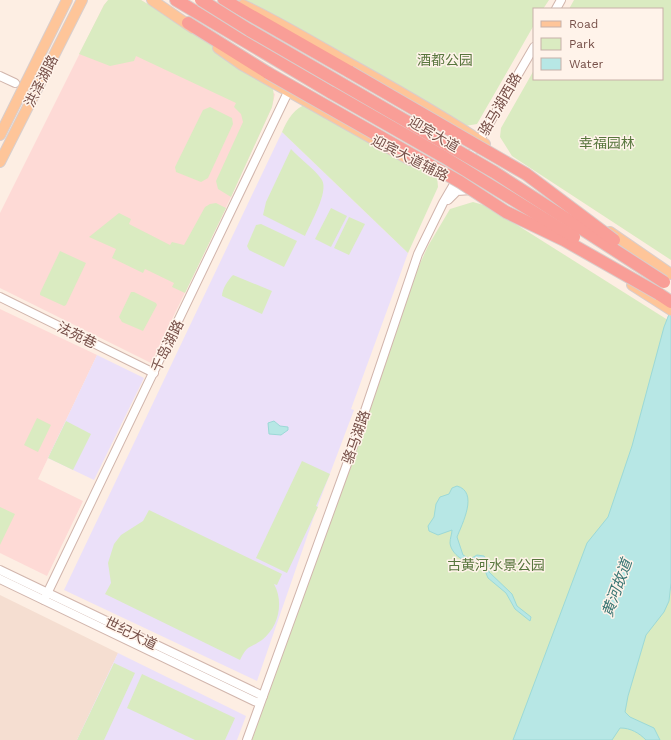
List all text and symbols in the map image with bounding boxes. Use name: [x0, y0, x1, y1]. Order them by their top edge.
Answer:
legend: [533, 8, 663, 80]
text: Road: [569, 17, 598, 31]
text: Park: [569, 37, 595, 51]
street label: 洪泽湖路: [21, 52, 61, 110]
park label: 酒都公园: [417, 52, 473, 68]
text: Water: [569, 57, 604, 71]
street label: 骆马湖西路: [476, 70, 524, 138]
street label: 迎宾大道: [406, 113, 462, 155]
street label: 迎宾大道辅路: [369, 132, 451, 184]
park label: 幸福园林: [579, 135, 635, 151]
street label: 千岛湖路: [148, 317, 186, 375]
street label: 法苑巷: [55, 319, 99, 351]
street label: 骆马湖路: [339, 408, 373, 466]
water label: 黄河故道: [598, 555, 636, 619]
park label: 古黄河水景公园: [447, 557, 545, 573]
street label: 世纪大道: [102, 614, 160, 652]

